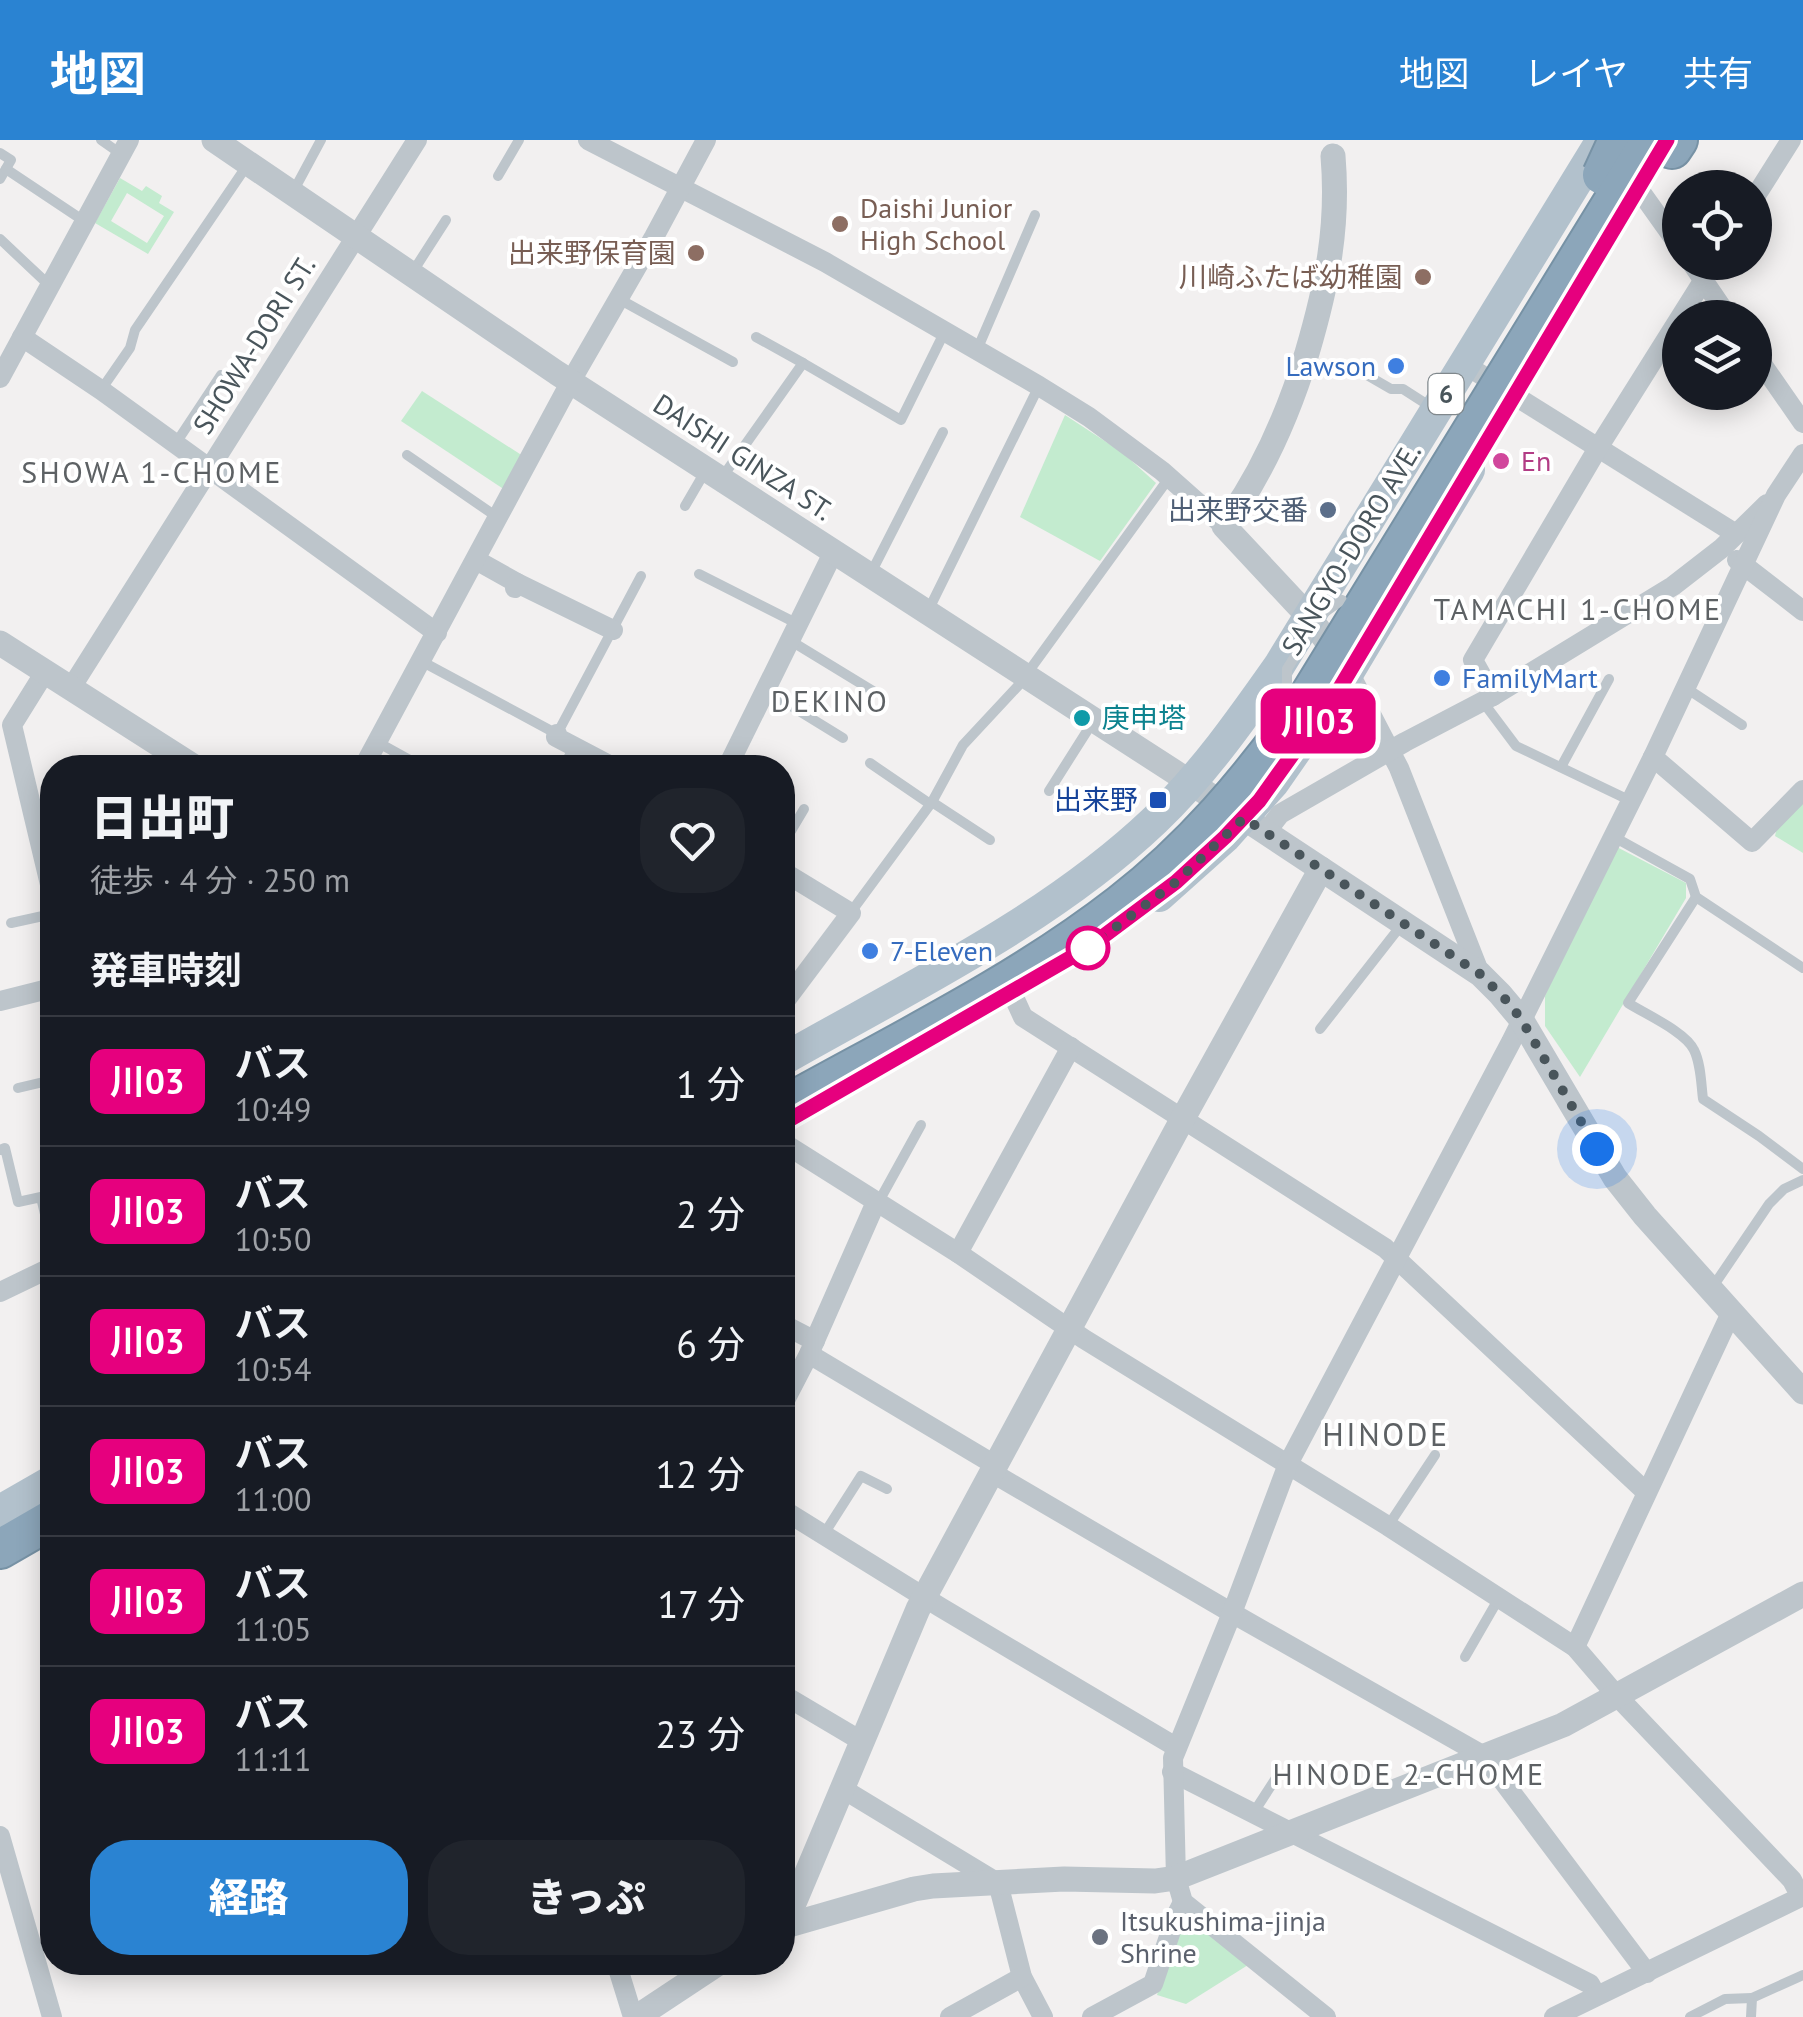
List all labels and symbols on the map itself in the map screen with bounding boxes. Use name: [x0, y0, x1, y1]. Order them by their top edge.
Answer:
place label: Daishi Junior High School: [860, 189, 1013, 258]
marker: Daishi Junior High School: [829, 213, 851, 235]
place label: 出来野保育園: [508, 234, 676, 271]
marker: 出来野保育園: [685, 242, 707, 264]
street label: SHOWA-DORI ST.: [184, 249, 323, 441]
place label: 川崎ふたば幼稚園: [1179, 258, 1403, 295]
marker: 川崎ふたば幼稚園: [1412, 266, 1434, 288]
place label: Lawson: [1286, 347, 1376, 384]
marker: Lawson: [1385, 355, 1407, 377]
road number: 6: [1428, 374, 1464, 414]
street label: DAISHI GINZA ST.: [647, 385, 840, 528]
street label: SANGYO-DORO AVE.: [1272, 436, 1429, 662]
place label: En: [1521, 442, 1551, 479]
marker: En: [1490, 450, 1512, 472]
district label: SHOWA 1-CHOME: [21, 452, 283, 491]
place label: 出来野交番: [1168, 491, 1308, 528]
marker: 出来野交番: [1317, 499, 1339, 521]
district label: TAMACHI 1-CHOME: [1433, 589, 1723, 628]
place label: FamilyMart: [1462, 659, 1598, 696]
marker: FamilyMart: [1431, 667, 1453, 689]
district label: DEKINO: [771, 681, 889, 720]
line badge: 川03: [1260, 688, 1376, 754]
place label: 庚申塔: [1102, 699, 1186, 736]
marker: 庚申塔: [1071, 707, 1093, 729]
place label: 出来野: [1054, 781, 1138, 818]
marker: 出来野: [1147, 789, 1169, 811]
unlabelled marker: [1067, 927, 1109, 969]
place label: 7-Eleven: [890, 932, 993, 969]
marker: 7-Eleven: [859, 940, 881, 962]
your location: [1572, 1124, 1622, 1174]
district label: HINODE: [1322, 1413, 1450, 1455]
district label: HINODE 2-CHOME: [1272, 1754, 1546, 1793]
place label: Itsukushima-jinja Shrine: [1120, 1902, 1326, 1971]
marker: Itsukushima-jinja Shrine: [1089, 1926, 1111, 1948]

